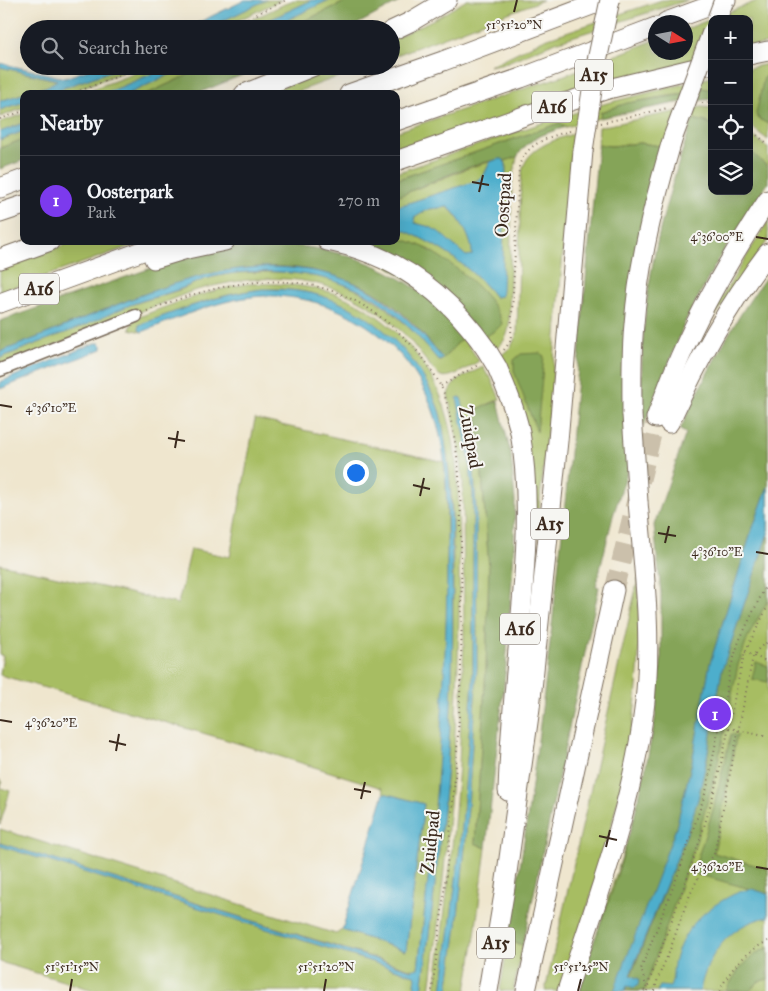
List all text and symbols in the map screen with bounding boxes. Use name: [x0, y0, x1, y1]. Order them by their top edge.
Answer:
north arrow: [648, 15, 693, 60]
map controls: [708, 15, 753, 195]
button: +: [708, 15, 753, 60]
text: 51°51'20"N: [486, 18, 542, 32]
search box: [20, 20, 400, 75]
icon: search: [38, 34, 66, 62]
text: Search here: [78, 36, 168, 59]
road number: A15: [575, 60, 613, 90]
button: −: [708, 60, 753, 105]
road number: A16: [532, 91, 572, 122]
button: locate: [708, 105, 753, 150]
text: Nearby: [40, 110, 103, 136]
button: layers: [708, 150, 753, 195]
street label: Oostpad: [490, 172, 516, 238]
text: Oosterpark: [87, 180, 173, 203]
text: 1: [53, 191, 59, 210]
text: 270 m: [338, 191, 380, 210]
text: Park: [87, 203, 116, 222]
text: 4°36'00"E: [690, 230, 744, 244]
road number: A16: [19, 274, 59, 304]
text: 4°36'10"E: [26, 401, 77, 415]
street label: Zuidpad: [454, 404, 488, 471]
your location: [343, 460, 369, 486]
road number: A15: [531, 508, 569, 540]
text: 4°36'10"E: [692, 545, 743, 559]
road number: A16: [500, 614, 540, 644]
pin: 1: [699, 695, 731, 733]
text: 4°36'20"E: [25, 716, 77, 730]
street label: Zuidpad: [415, 809, 445, 875]
text: 4°36'20"E: [691, 860, 743, 874]
road number: A15: [477, 928, 515, 958]
text: 51°51'15"N: [45, 960, 99, 974]
text: 51°51'20"N: [298, 960, 354, 974]
text: 51°51'25"N: [553, 960, 609, 974]

